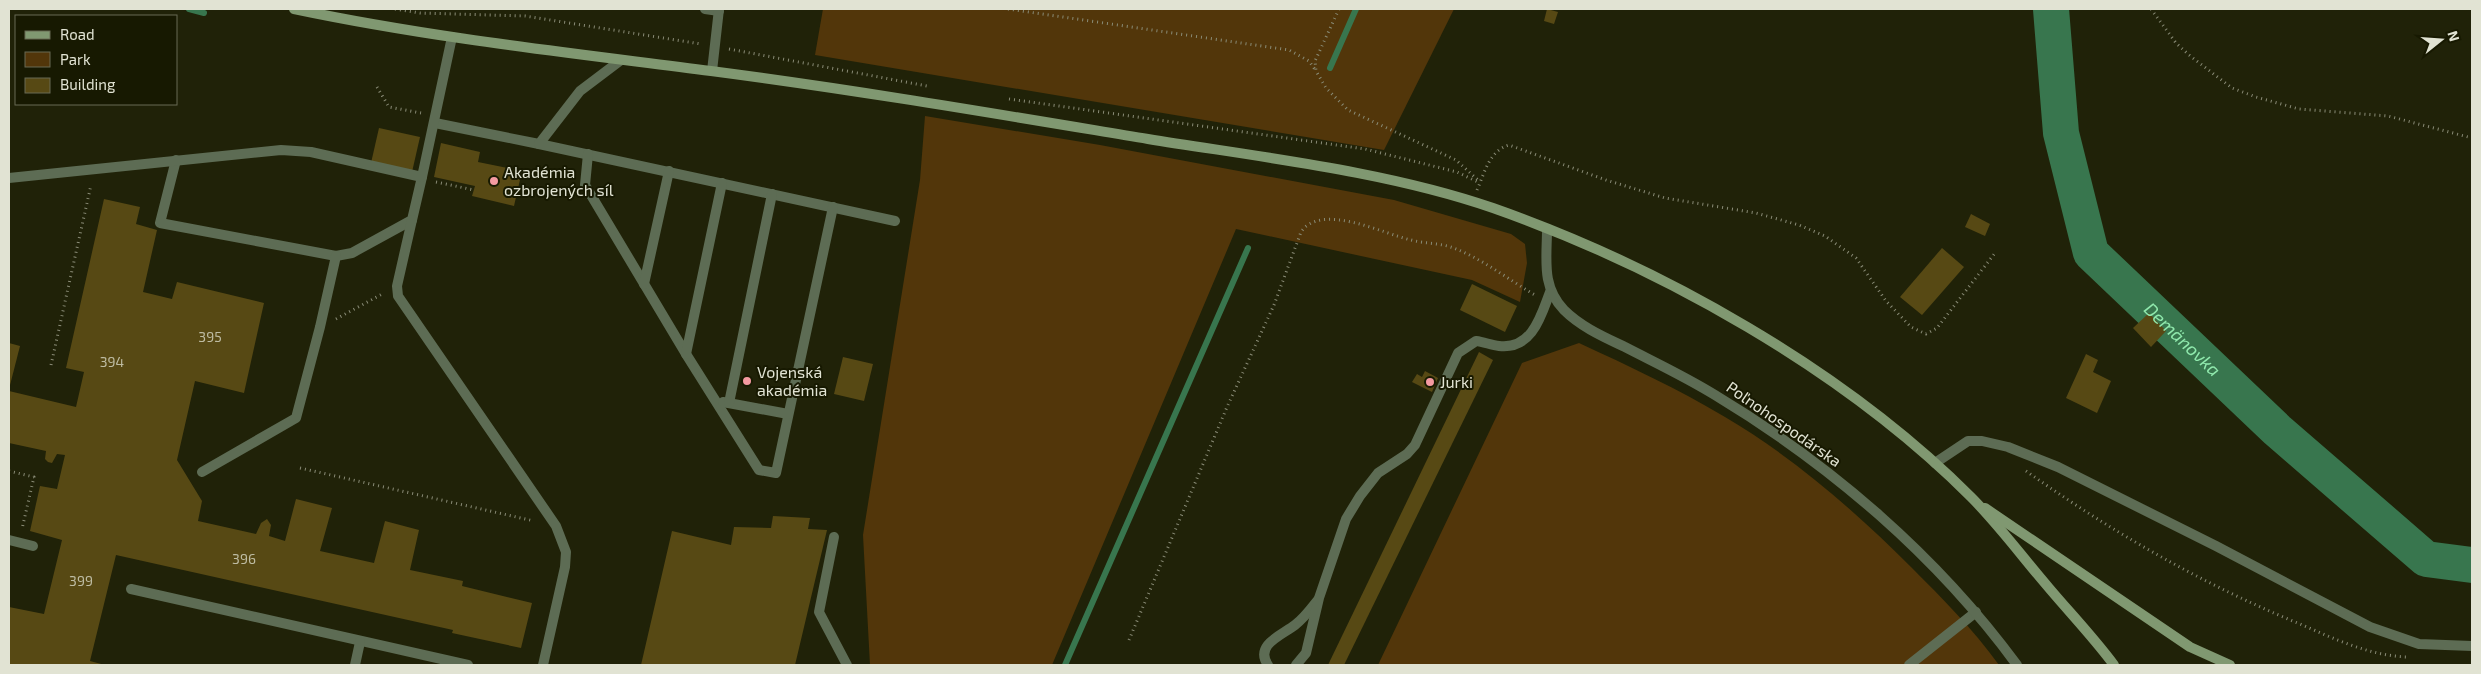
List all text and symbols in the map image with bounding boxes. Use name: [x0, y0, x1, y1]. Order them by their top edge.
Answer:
legend: [15, 15, 178, 105]
north arrow: [2416, 15, 2466, 65]
text: Road: [60, 25, 95, 43]
text: N: [2444, 29, 2464, 43]
text: Park: [60, 50, 91, 68]
text: Building: [60, 75, 116, 93]
place label: Akadémia ozbrojených síl: [504, 162, 614, 200]
marker: Akadémia ozbrojených síl: [488, 175, 500, 187]
water label: Demänovka: [2140, 298, 2226, 381]
house number: 395: [198, 328, 222, 345]
house number: 394: [100, 353, 124, 370]
place label: Vojenská akadémia: [757, 362, 827, 399]
place label: Jurki: [1440, 372, 1473, 391]
marker: Vojenská akadémia: [741, 375, 753, 387]
marker: Jurki: [1424, 376, 1436, 388]
street label: Poľnohospodárska: [1723, 377, 1845, 470]
house number: 396: [232, 550, 256, 567]
house number: 399: [69, 572, 93, 589]

